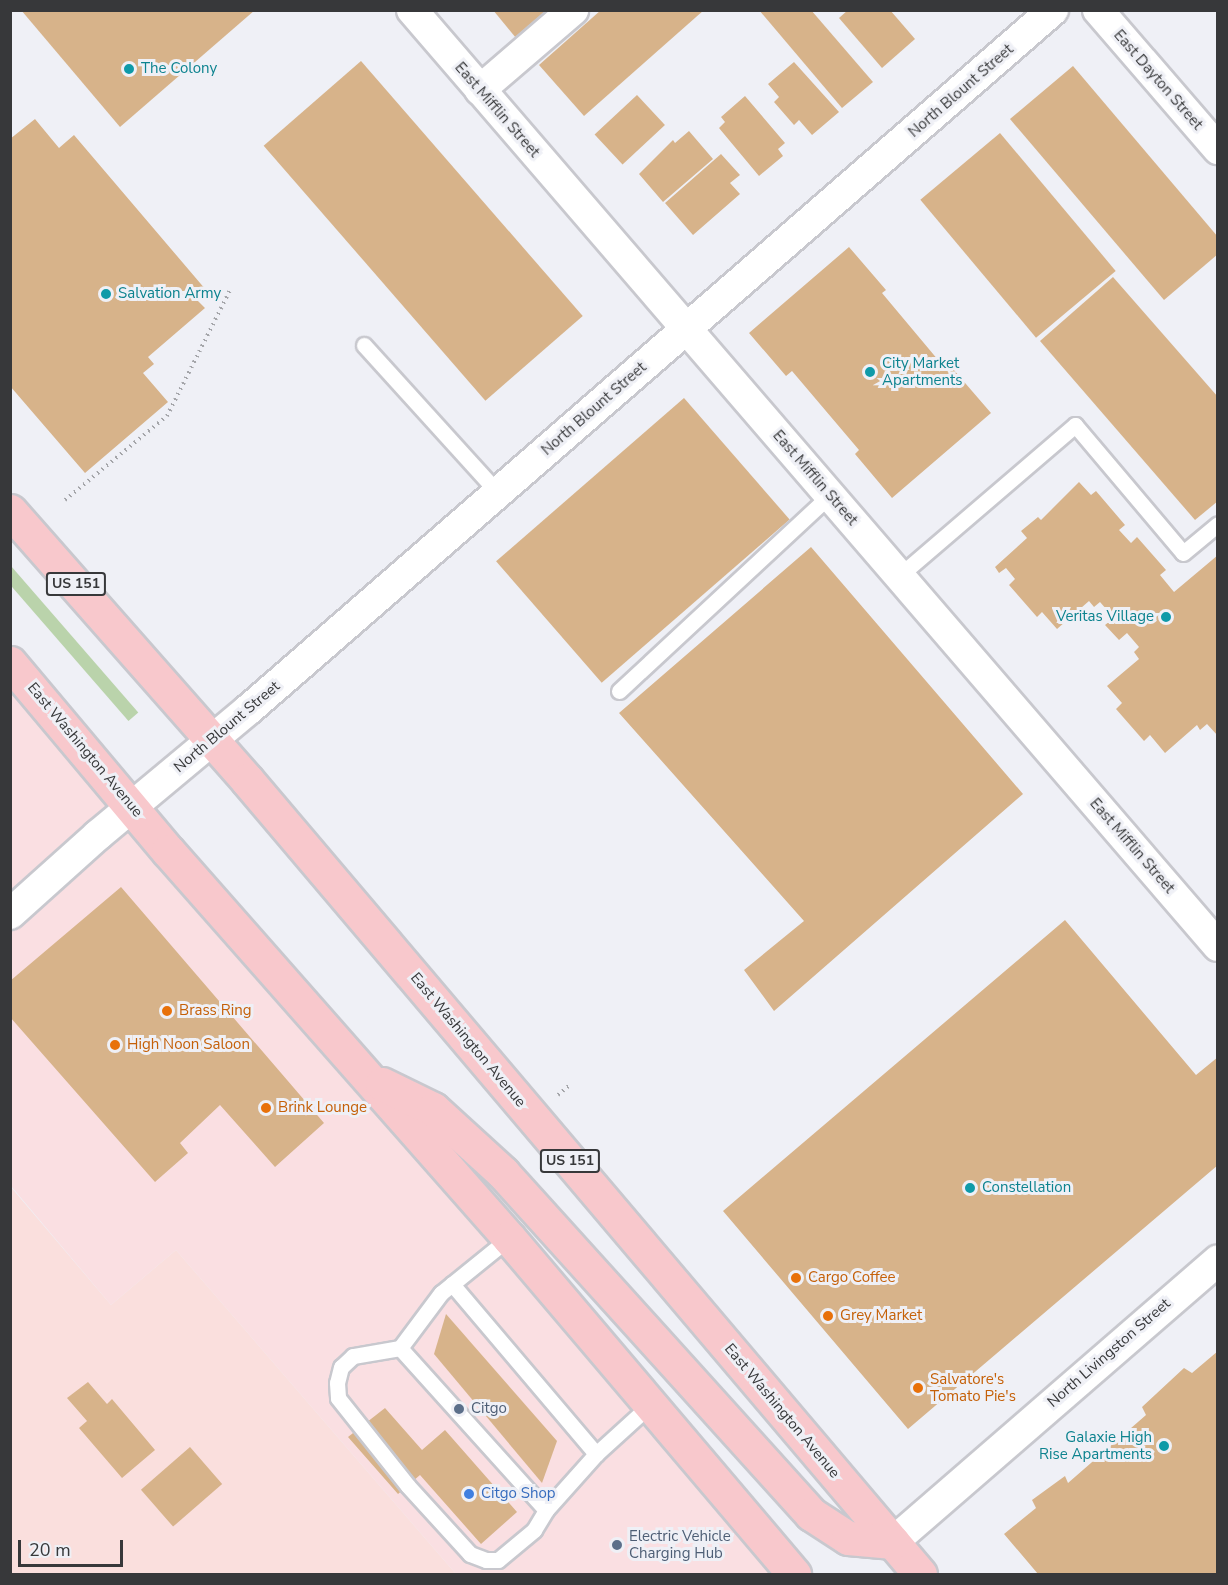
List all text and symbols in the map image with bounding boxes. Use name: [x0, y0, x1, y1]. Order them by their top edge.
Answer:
street label: East Dayton Street: [1110, 26, 1206, 134]
street label: North Blount Street: [905, 41, 1017, 141]
street label: East Mifflin Street: [451, 59, 543, 161]
place label: The Colony: [141, 60, 217, 78]
marker: The Colony: [122, 62, 136, 76]
place label: Salvation Army: [118, 285, 221, 303]
marker: Salvation Army: [99, 287, 113, 301]
place label: City Market Apartments: [882, 354, 962, 389]
street label: North Blount Street: [538, 359, 650, 459]
marker: City Market Apartments: [863, 365, 877, 379]
street label: East Mifflin Street: [769, 427, 861, 529]
road number: US 151: [44, 573, 107, 595]
place label: Veritas Village: [1056, 608, 1154, 626]
marker: Veritas Village: [1159, 610, 1173, 624]
street label: North Blount Street: [170, 677, 284, 777]
street label: East Washington Avenue: [24, 679, 146, 821]
street label: East Mifflin Street: [1086, 795, 1178, 897]
street label: East Washington Avenue: [407, 969, 529, 1111]
place label: Brass Ring: [179, 1002, 251, 1020]
marker: Brass Ring: [160, 1004, 174, 1018]
place label: High Noon Saloon: [127, 1036, 250, 1054]
marker: High Noon Saloon: [108, 1038, 122, 1052]
place label: Brink Lounge: [278, 1099, 367, 1117]
marker: Brink Lounge: [259, 1101, 273, 1115]
road number: US 151: [538, 1150, 602, 1172]
place label: Constellation: [982, 1179, 1071, 1197]
marker: Constellation: [963, 1181, 977, 1195]
place label: Cargo Coffee: [808, 1269, 895, 1287]
marker: Cargo Coffee: [789, 1271, 803, 1285]
street label: North Livingston Street: [1044, 1295, 1174, 1411]
place label: Grey Market: [840, 1307, 922, 1325]
marker: Grey Market: [821, 1309, 835, 1323]
street label: East Washington Avenue: [721, 1340, 843, 1482]
place label: Salvatore's Tomato Pie's: [930, 1370, 1016, 1405]
marker: Salvatore's Tomato Pie's: [911, 1381, 925, 1395]
place label: Citgo: [471, 1400, 507, 1418]
marker: Citgo: [452, 1402, 466, 1416]
place label: Galaxie High Rise Apartments: [1039, 1428, 1152, 1463]
marker: Galaxie High Rise Apartments: [1157, 1439, 1171, 1453]
place label: Citgo Shop: [481, 1485, 556, 1503]
marker: Citgo Shop: [462, 1487, 476, 1501]
place label: Electric Vehicle Charging Hub: [629, 1527, 731, 1562]
scale bar: [21, 1528, 126, 1566]
text: 20 m: [29, 1538, 71, 1562]
marker: Electric Vehicle Charging Hub: [610, 1538, 624, 1552]

